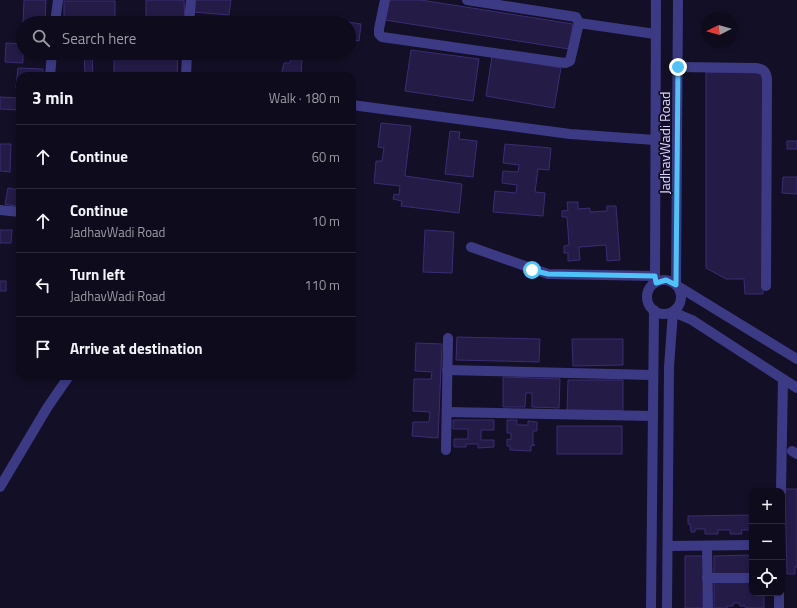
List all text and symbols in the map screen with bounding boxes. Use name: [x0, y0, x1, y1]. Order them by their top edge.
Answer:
north arrow: [701, 12, 737, 48]
search box: [16, 16, 356, 60]
icon: search: [30, 27, 52, 49]
text: Search here: [62, 27, 136, 50]
route end: [669, 58, 687, 76]
text: 3 min: [32, 85, 73, 111]
text: Walk · 180 m: [269, 88, 340, 108]
street label: JadhavWadi Road: [654, 92, 675, 194]
text: Continue: [70, 145, 128, 168]
icon: ahead: [32, 146, 54, 168]
text: 60 m: [312, 147, 340, 167]
text: Continue: [70, 199, 128, 222]
icon: ahead: [32, 210, 54, 232]
text: 10 m: [312, 211, 340, 231]
text: JadhavWadi Road: [70, 222, 165, 242]
route start: [523, 261, 541, 279]
text: Turn left: [70, 263, 125, 286]
icon: left: [32, 274, 54, 296]
text: 110 m: [304, 275, 340, 295]
text: JadhavWadi Road: [70, 286, 165, 306]
text: Arrive at destination: [70, 337, 203, 360]
icon: arrive: [32, 338, 54, 360]
map controls: [749, 488, 785, 596]
button: +: [749, 488, 785, 524]
button: −: [749, 524, 785, 560]
button: locate: [749, 560, 785, 596]

